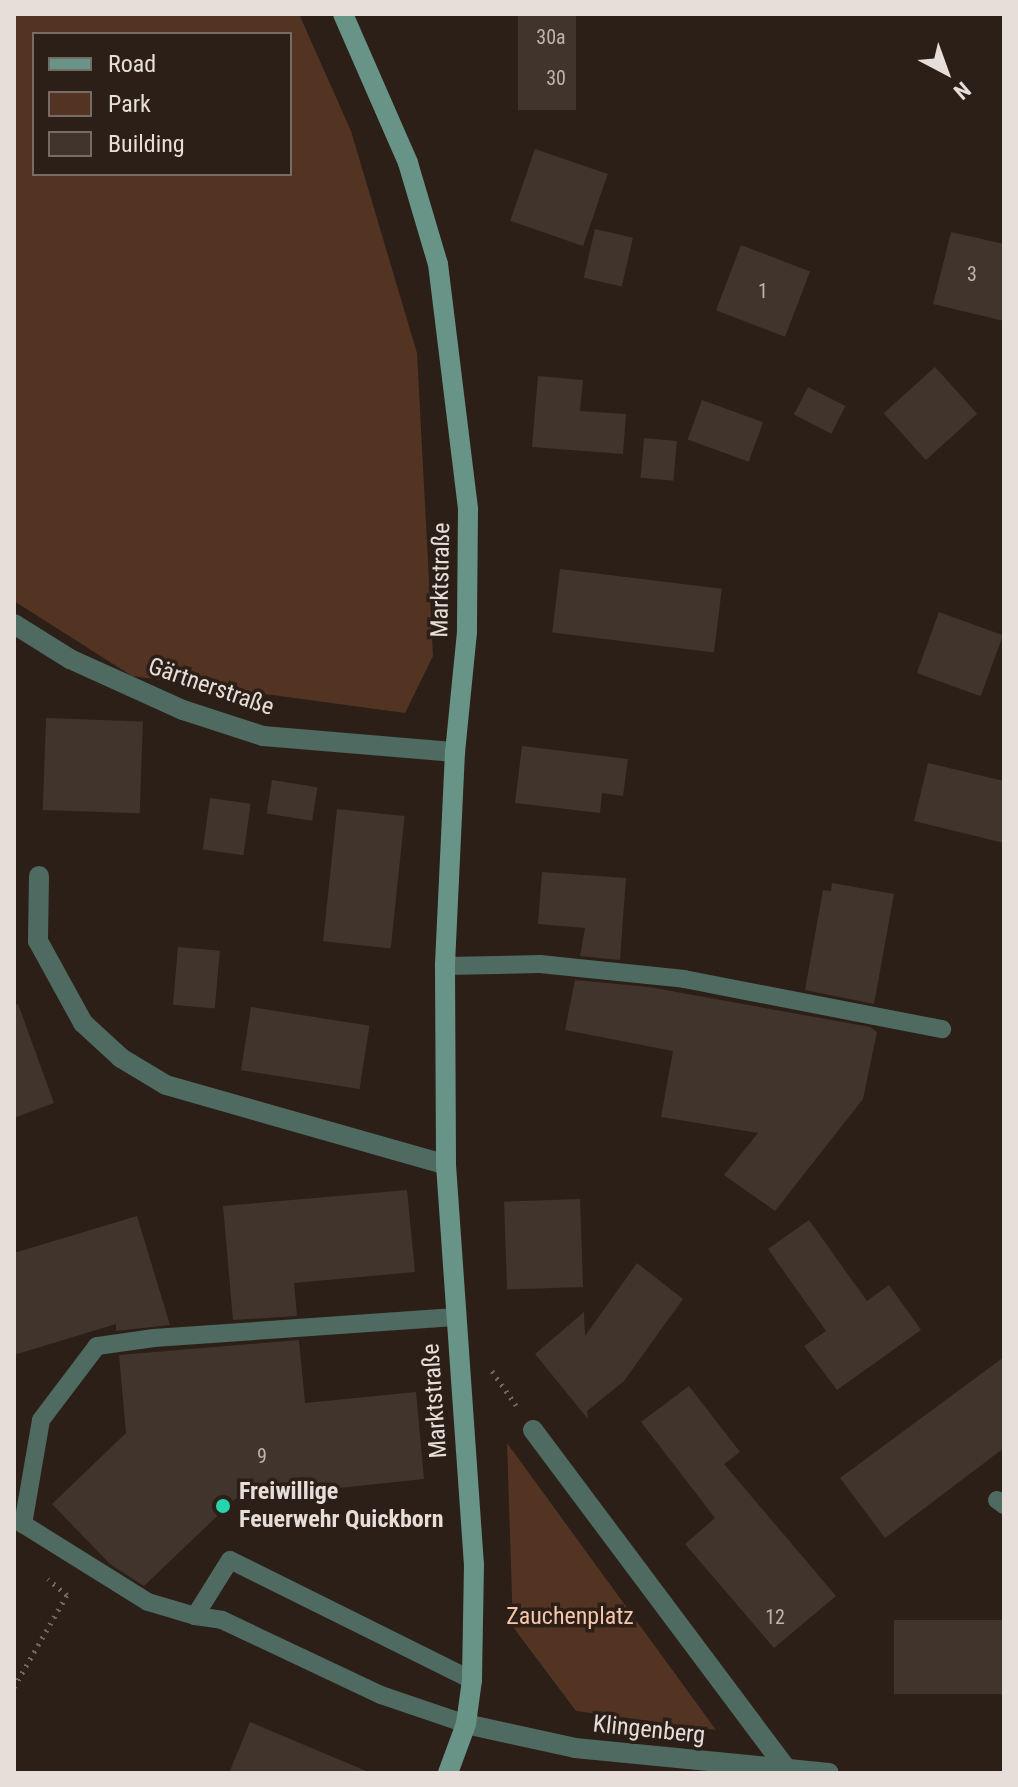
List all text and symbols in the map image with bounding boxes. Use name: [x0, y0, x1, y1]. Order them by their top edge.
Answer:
house number: 30a: [536, 25, 566, 49]
legend: [32, 32, 292, 176]
north arrow: [906, 32, 986, 112]
text: Road: [108, 50, 156, 78]
house number: 30: [546, 66, 566, 90]
text: N: [949, 77, 975, 104]
text: Park: [108, 90, 151, 118]
text: Building: [108, 130, 185, 158]
house number: 3: [967, 262, 977, 286]
house number: 1: [758, 279, 768, 303]
street label: Marktstraße: [426, 522, 456, 638]
street label: Gärtnerstraße: [144, 652, 278, 722]
street label: Marktstraße: [417, 1343, 453, 1459]
house number: 9: [257, 1444, 267, 1468]
place label: Freiwillige Feuerwehr Quickborn: [239, 1478, 443, 1534]
marker: Freiwillige Feuerwehr Quickborn: [214, 1497, 232, 1515]
park label: Zauchenplatz: [506, 1603, 634, 1631]
house number: 12: [765, 1605, 785, 1629]
street label: Klingenberg: [592, 1710, 706, 1750]

